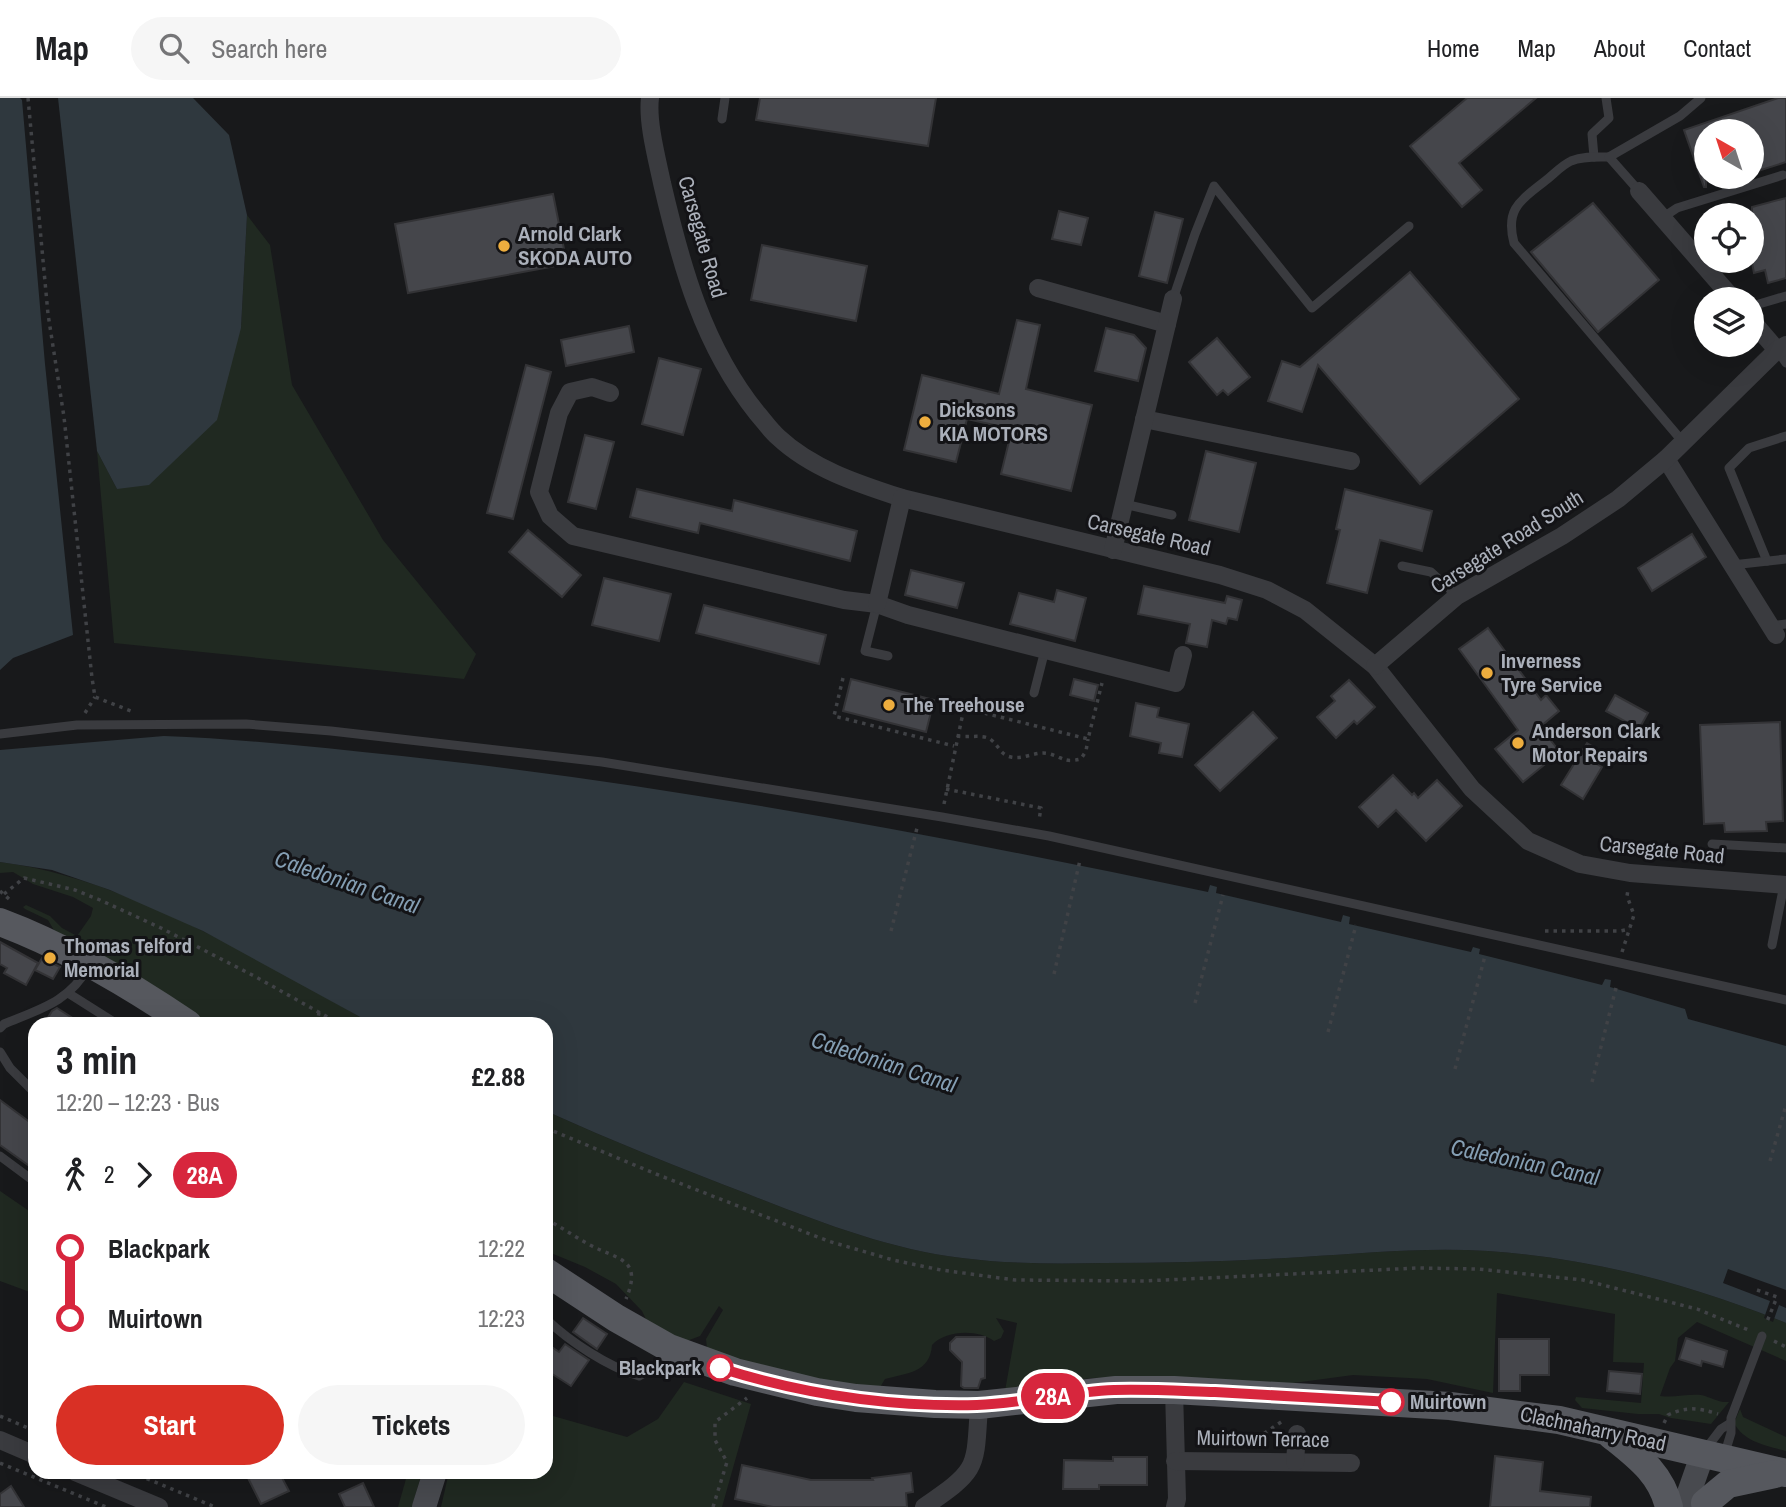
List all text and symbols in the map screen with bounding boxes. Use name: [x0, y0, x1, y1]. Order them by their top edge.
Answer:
search box: [131, 17, 621, 80]
text: Map: [35, 26, 89, 70]
icon: search: [155, 29, 193, 67]
text: Search here: [211, 31, 327, 66]
text: Home: [1427, 32, 1479, 64]
text: Map: [1517, 32, 1556, 64]
text: About: [1594, 32, 1645, 64]
text: Contact: [1683, 32, 1751, 64]
north arrow: [1694, 119, 1764, 189]
map controls: [1694, 119, 1764, 357]
street label: Carsegate Road: [671, 173, 734, 301]
button: locate: [1694, 203, 1764, 273]
place label: Arnold Clark SKODA AUTO: [518, 219, 632, 272]
marker: Arnold Clark SKODA AUTO: [496, 238, 512, 254]
button: layers: [1694, 287, 1764, 357]
place label: Dicksons KIA MOTORS: [939, 395, 1048, 448]
marker: Dicksons KIA MOTORS: [917, 414, 933, 430]
street label: Carsegate Road South: [1425, 483, 1589, 600]
street label: Carsegate Road: [1085, 506, 1213, 563]
place label: Inverness Tyre Service: [1501, 646, 1602, 699]
marker: Inverness Tyre Service: [1479, 665, 1495, 681]
place label: The Treehouse: [903, 690, 1025, 719]
marker: The Treehouse: [881, 697, 897, 713]
place label: Anderson Clark Motor Repairs: [1532, 716, 1661, 769]
marker: Anderson Clark Motor Repairs: [1510, 735, 1526, 751]
street label: Carsegate Road: [1598, 829, 1726, 870]
water label: Caledonian Canal: [271, 842, 424, 921]
place label: Thomas Telford Memorial: [64, 931, 192, 984]
marker: Thomas Telford Memorial: [42, 950, 58, 966]
water label: Caledonian Canal: [808, 1023, 962, 1100]
text: 3 min: [56, 1035, 137, 1086]
text: £2.88: [472, 1059, 525, 1094]
text: 12:20 – 12:23 · Bus: [56, 1087, 220, 1118]
water label: Caledonian Canal: [1448, 1131, 1603, 1193]
icon: walk: [56, 1156, 94, 1194]
icon: forward: [125, 1156, 163, 1194]
text: 2: [104, 1159, 115, 1190]
text: 28A: [187, 1159, 223, 1191]
text: Blackpark: [108, 1231, 210, 1266]
text: 12:22: [478, 1233, 525, 1264]
text: Muirtown: [108, 1301, 203, 1336]
text: 12:23: [478, 1303, 525, 1334]
place label: Blackpark: [619, 1353, 701, 1382]
marker: Blackpark: [707, 1355, 733, 1381]
line badge: 28A: [1013, 1373, 1093, 1419]
text: 28A: [1035, 1380, 1071, 1412]
button: Start: [56, 1385, 284, 1465]
button: Tickets: [298, 1385, 525, 1465]
place label: Muirtown: [1410, 1387, 1487, 1416]
marker: Muirtown: [1378, 1389, 1404, 1415]
street label: Clachnaharry Road: [1518, 1399, 1669, 1458]
street label: Muirtown Terrace: [1196, 1423, 1330, 1454]

